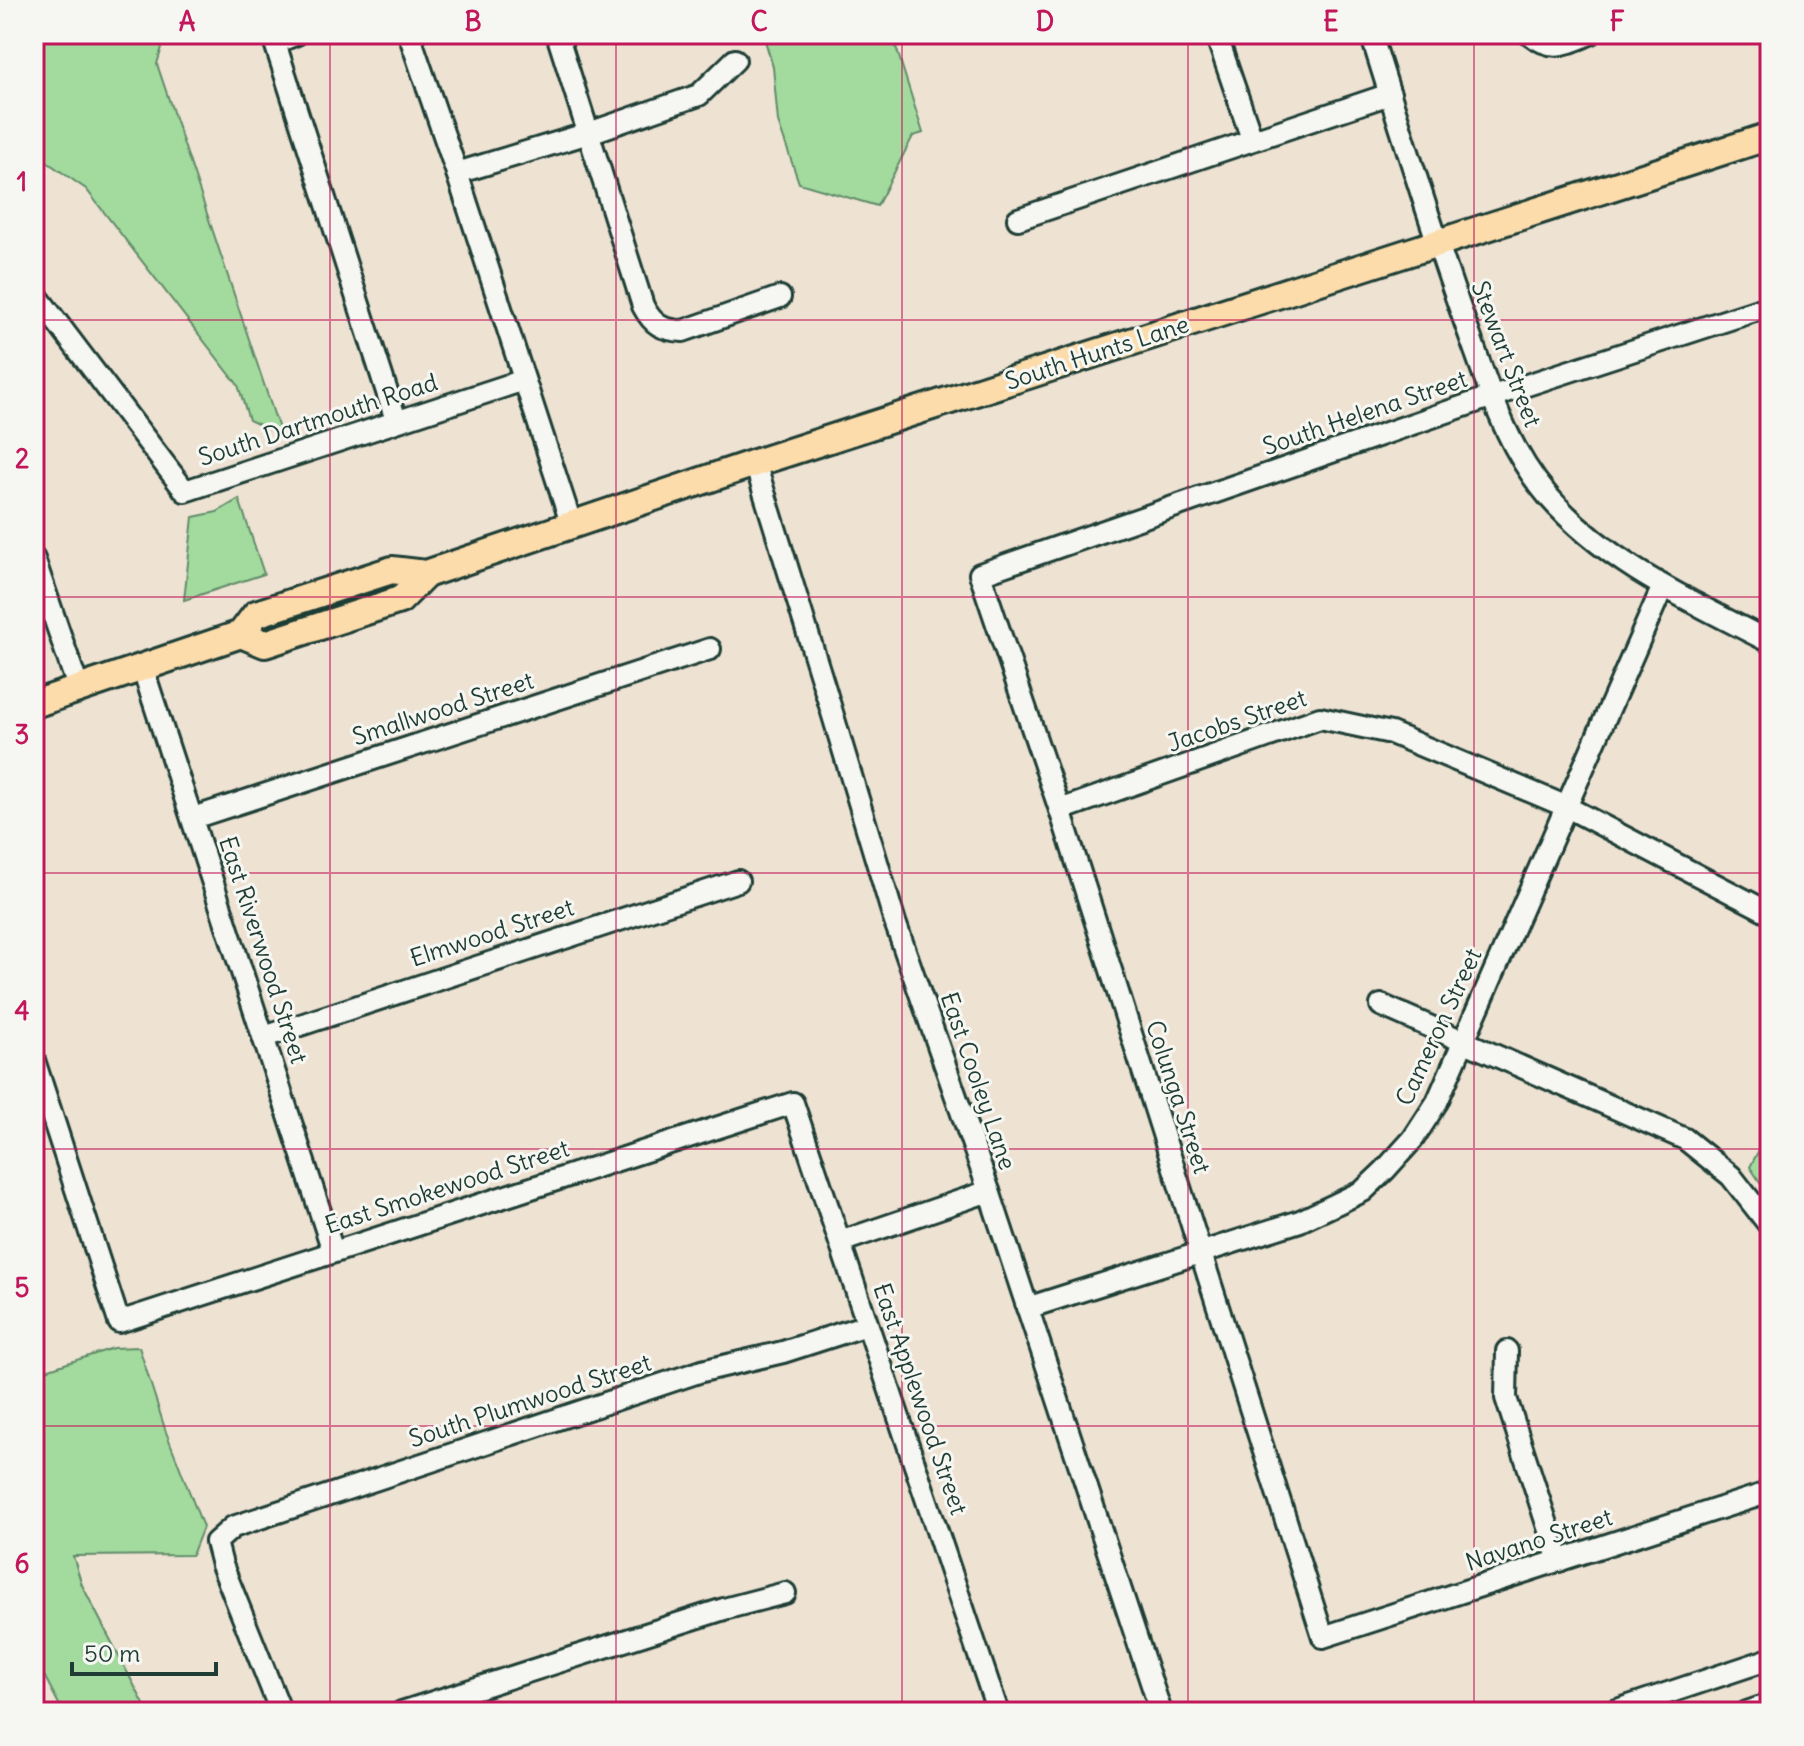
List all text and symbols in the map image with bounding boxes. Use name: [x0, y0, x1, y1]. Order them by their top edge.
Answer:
text: A: [179, 5, 196, 38]
text: B: [464, 5, 482, 38]
text: C: [750, 5, 768, 38]
text: D: [1036, 5, 1054, 38]
text: E: [1323, 5, 1339, 38]
text: F: [1610, 5, 1625, 38]
text: 1: [17, 165, 27, 198]
street label: Stewart Street: [1465, 276, 1549, 431]
street label: South Hunts Lane: [1001, 308, 1192, 396]
street label: South Helena Street: [1259, 363, 1471, 461]
street label: South Dartmouth Road: [194, 366, 441, 472]
text: 2: [15, 442, 29, 475]
street label: Smallwood Street: [348, 665, 537, 751]
street label: Jacobs Street: [1163, 682, 1310, 758]
text: 3: [15, 718, 29, 751]
street label: East Riverwood Street: [213, 832, 315, 1067]
street label: Elmwood Street: [406, 892, 577, 973]
street label: Cameron Street: [1389, 943, 1488, 1110]
street label: East Cooley Lane: [935, 988, 1023, 1173]
text: 4: [14, 994, 30, 1027]
street label: Colunga Street: [1140, 1016, 1218, 1177]
street label: East Smokewood Street: [321, 1132, 572, 1240]
text: 5: [15, 1271, 30, 1304]
street label: East Applewood Street: [867, 1279, 975, 1518]
street label: South Plumwood Street: [405, 1347, 655, 1453]
street label: Navano Street: [1462, 1501, 1616, 1577]
text: 6: [14, 1547, 30, 1580]
scale bar: [72, 1626, 216, 1676]
text: 50 m: [84, 1638, 140, 1668]

